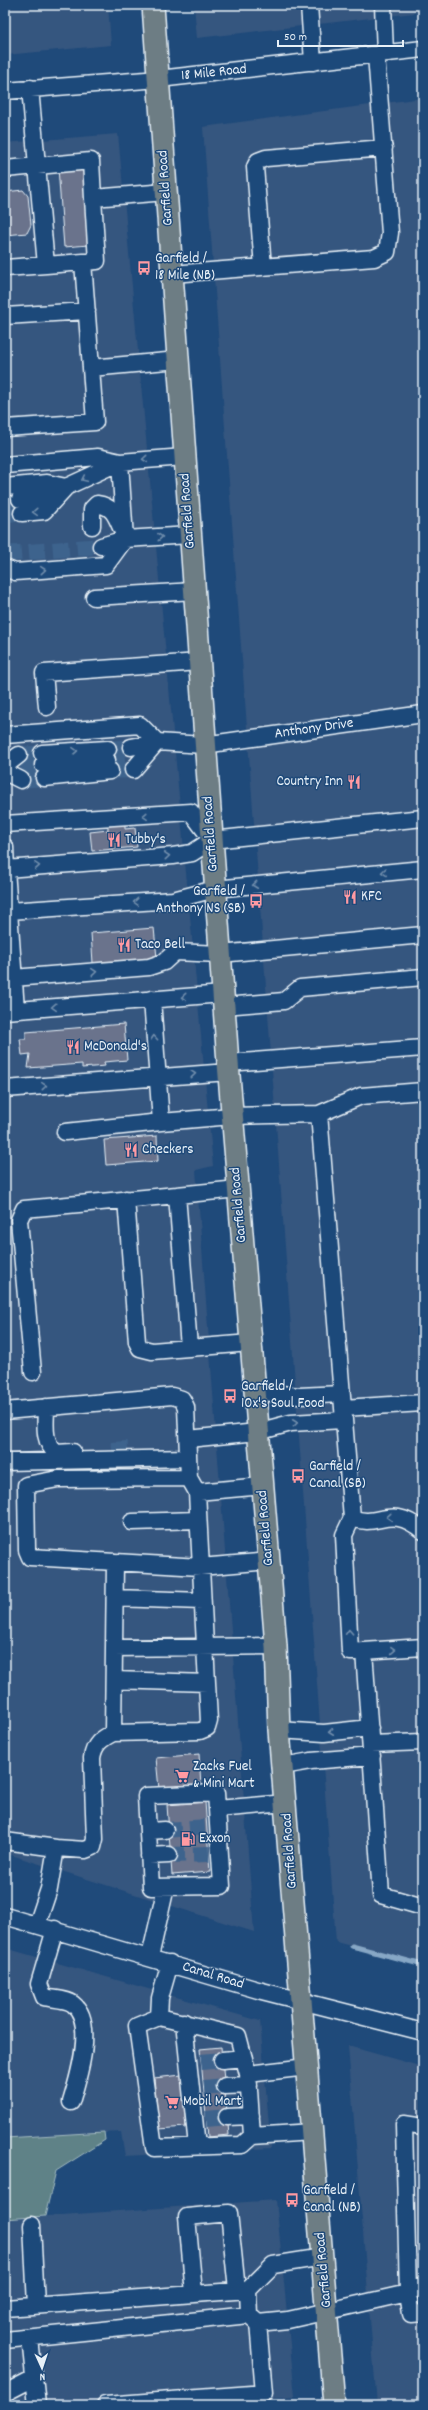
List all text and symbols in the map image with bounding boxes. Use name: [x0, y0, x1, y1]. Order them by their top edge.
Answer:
scale bar: [278, 22, 403, 48]
text: 50 m: [284, 29, 307, 46]
street label: 18 Mile Road: [180, 59, 248, 87]
street label: Garfield Road: [152, 149, 180, 227]
place label: Garfield / 18 Mile (NB): [155, 248, 215, 287]
bus stop icon: Garfield / 18 Mile (NB): [136, 260, 152, 276]
one-way arrow: [142, 455, 148, 464]
street label: Garfield Road: [174, 472, 202, 550]
one-way arrow: [81, 474, 89, 482]
one-way arrow: [32, 507, 38, 516]
one-way arrow: [157, 532, 163, 541]
one-way arrow: [40, 565, 46, 574]
street label: Anthony Drive: [273, 713, 355, 745]
one-way arrow: [72, 747, 78, 755]
place label: Country Inn: [276, 771, 343, 793]
restaurant icon: Country Inn: [346, 774, 362, 790]
street label: Garfield Road: [197, 795, 225, 873]
one-way arrow: [142, 811, 148, 820]
place label: Tubby's: [125, 829, 166, 851]
restaurant icon: Tubby's: [106, 832, 122, 848]
one-way arrow: [164, 852, 170, 861]
one-way arrow: [34, 862, 41, 871]
one-way arrow: [381, 868, 387, 877]
place label: Garfield / Anthony NS (SB): [156, 881, 245, 920]
one-way arrow: [252, 881, 258, 890]
place label: KFC: [361, 886, 382, 908]
restaurant icon: KFC: [342, 889, 358, 905]
bus stop icon: Garfield / Anthony NS (SB): [248, 893, 264, 909]
one-way arrow: [133, 898, 139, 907]
place label: Taco Bell: [135, 934, 185, 956]
restaurant icon: Taco Bell: [116, 937, 132, 953]
one-way arrow: [91, 967, 97, 976]
one-way arrow: [181, 992, 187, 1001]
one-way arrow: [51, 1002, 57, 1011]
one-way arrow: [150, 1035, 159, 1041]
place label: McDonald's: [84, 1036, 147, 1058]
restaurant icon: McDonald's: [65, 1039, 81, 1055]
one-way arrow: [190, 1070, 196, 1079]
one-way arrow: [41, 1082, 47, 1091]
place label: Checkers: [142, 1139, 194, 1161]
restaurant icon: Checkers: [123, 1142, 139, 1158]
street label: Garfield Road: [225, 1166, 253, 1244]
place label: Garfield / 10x's Soul Food: [241, 1376, 325, 1415]
bus stop icon: Garfield / 10x's Soul Food: [222, 1388, 238, 1404]
one-way arrow: [292, 1419, 298, 1428]
place label: Garfield / Canal (SB): [309, 1456, 366, 1495]
bus stop icon: Garfield / Canal (SB): [290, 1468, 306, 1484]
street label: Garfield Road: [252, 1489, 280, 1567]
one-way arrow: [386, 1513, 392, 1522]
one-way arrow: [345, 1629, 354, 1635]
one-way arrow: [390, 1645, 396, 1654]
one-way arrow: [328, 1727, 334, 1736]
place label: Zacks Fuel & Mini Mart: [193, 1756, 255, 1795]
supermarket icon: Zacks Fuel & Mini Mart: [174, 1768, 190, 1784]
street label: Garfield Road: [276, 1812, 304, 1890]
place label: Exxon: [199, 1828, 231, 1850]
fuel station icon: Exxon: [180, 1831, 196, 1847]
street label: Canal Road: [179, 1956, 247, 1996]
place label: Mobil Mart: [183, 2091, 242, 2113]
supermarket icon: Mobil Mart: [164, 2094, 180, 2110]
place label: Garfield / Canal (NB): [303, 2180, 361, 2219]
bus stop icon: Garfield / Canal (NB): [284, 2192, 300, 2208]
street label: Garfield Road: [310, 2231, 338, 2309]
north arrow: [22, 2348, 62, 2388]
text: N: [39, 2368, 46, 2384]

